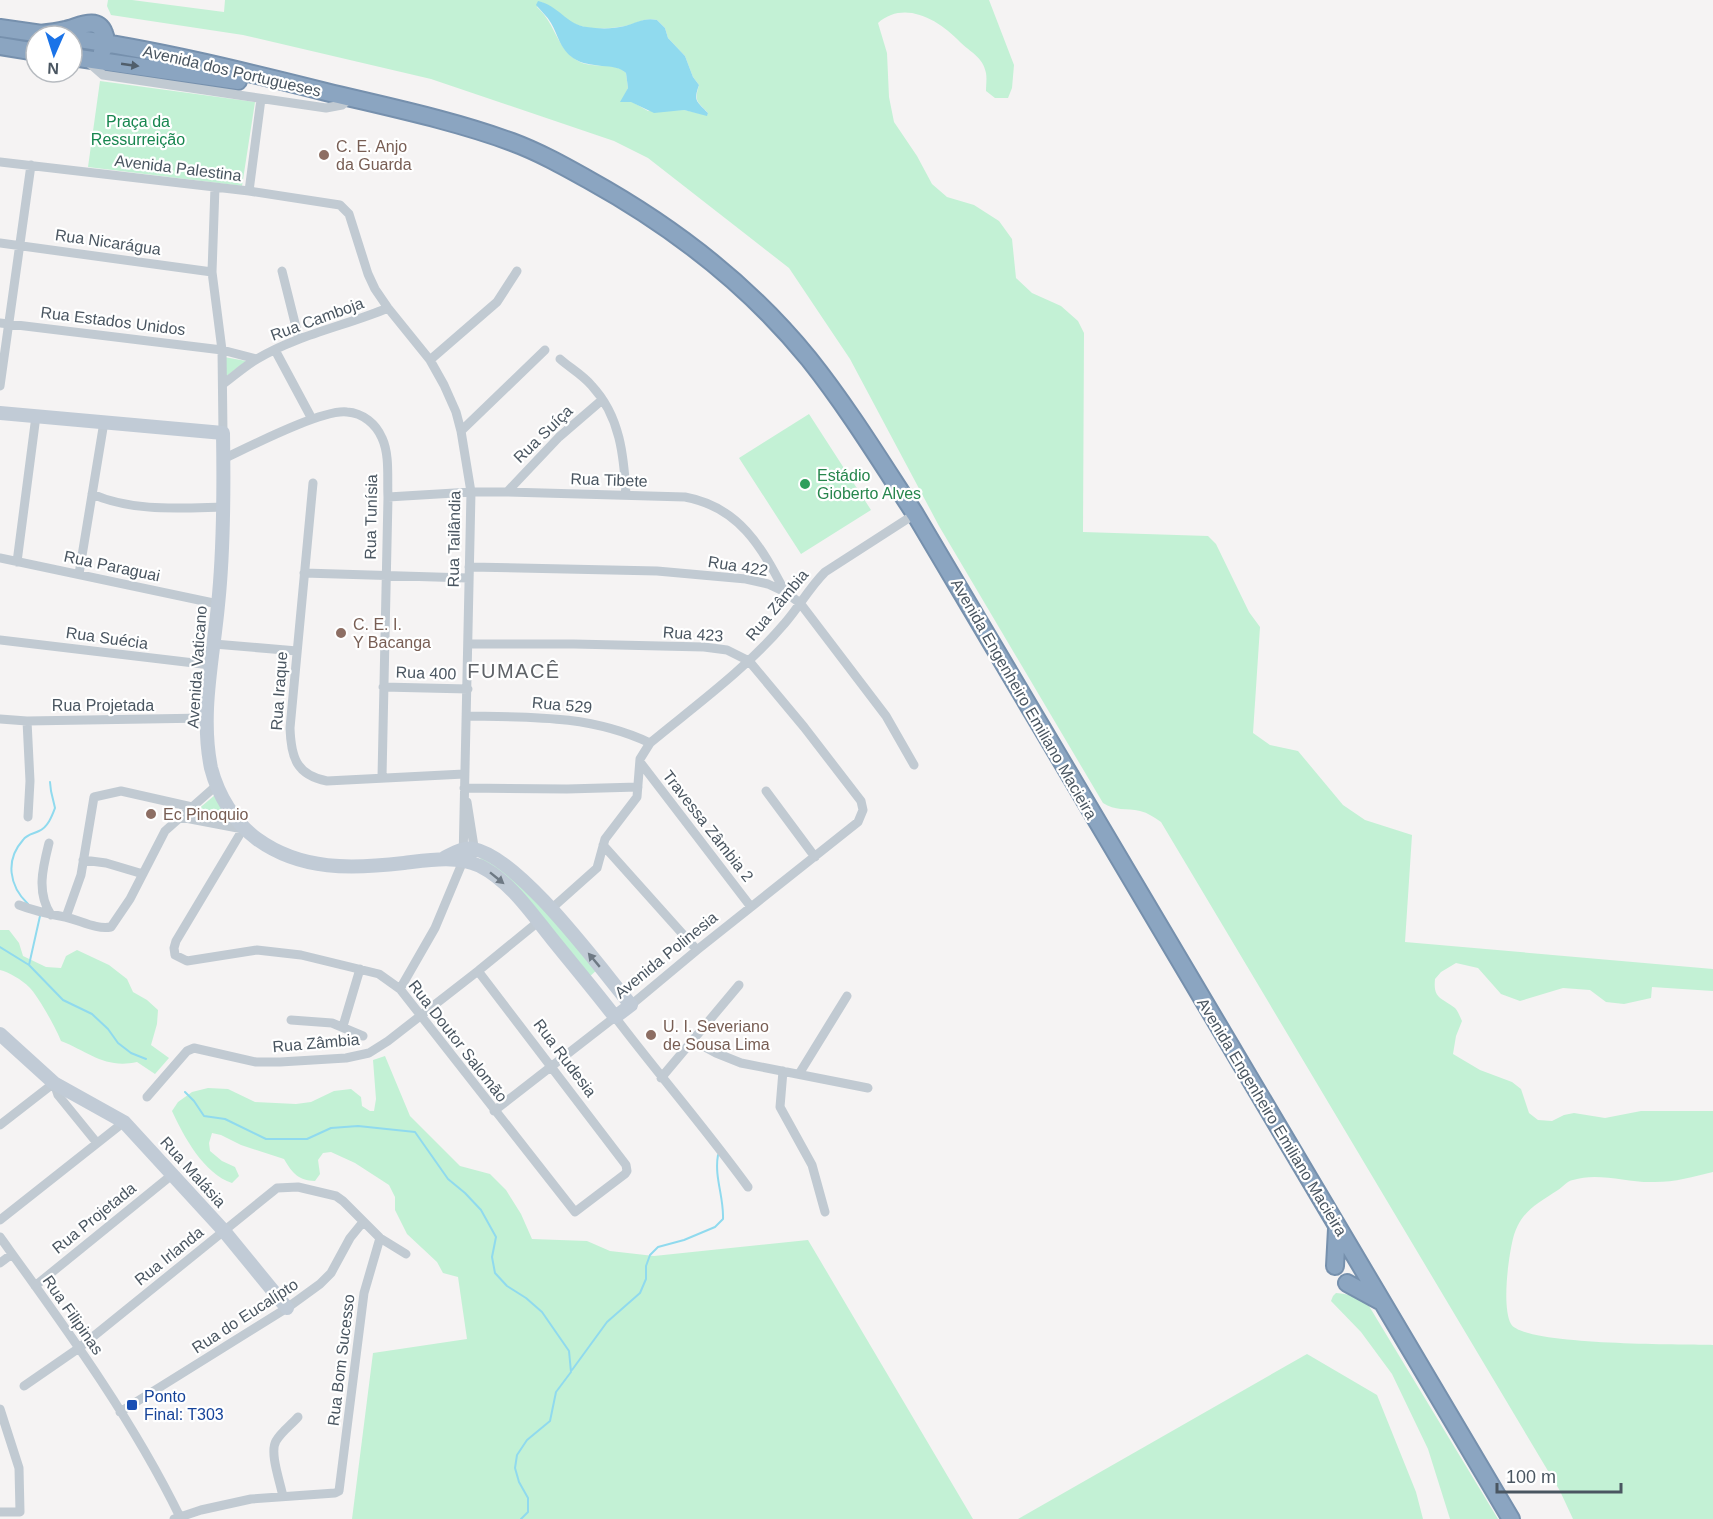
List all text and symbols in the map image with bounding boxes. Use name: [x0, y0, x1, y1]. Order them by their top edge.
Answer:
north arrow: [24, 24, 84, 84]
street label: Avenida dos Portugueses: [141, 42, 323, 100]
text: N: [47, 60, 59, 77]
one-way arrow: [121, 61, 140, 70]
park label: Praça da Ressurreição: [91, 113, 185, 148]
place label: C. E. Anjo da Guarda: [336, 138, 412, 173]
marker: C. E. Anjo da Guarda: [317, 148, 331, 162]
street label: Avenida Palestina: [114, 152, 243, 184]
street label: Rua Nicarágua: [54, 226, 162, 258]
street label: Rua Camboja: [268, 294, 366, 344]
street label: Rua Estados Unidos: [40, 304, 186, 338]
street label: Rua Suíça: [510, 402, 576, 466]
place label: Estádio Gioberto Alves: [817, 467, 921, 502]
street label: Rua Tibete: [570, 470, 648, 490]
street label: Rua Tunísia: [362, 474, 380, 560]
marker: Estádio Gioberto Alves: [798, 477, 812, 491]
street label: Rua Tailândia: [445, 490, 463, 587]
street label: Rua Paraguai: [62, 548, 162, 584]
street label: Rua 422: [707, 553, 769, 579]
street label: Rua Zâmbia: [742, 566, 812, 644]
street label: Avenida Engenheiro Emiliano Macieira: [948, 576, 1100, 822]
street label: Avenida Vaticano: [184, 605, 210, 729]
place label: C. E. I. Y Bacanga: [353, 616, 431, 651]
street label: Rua 423: [662, 623, 724, 645]
street label: Rua Suécia: [65, 624, 149, 652]
marker: C. E. I. Y Bacanga: [334, 626, 348, 640]
street label: Rua Iraque: [268, 651, 290, 731]
district label: FUMACÊ: [467, 660, 561, 682]
street label: Rua 400: [395, 663, 457, 683]
street label: Rua 529: [531, 694, 593, 716]
street label: Rua Projetada: [52, 697, 154, 714]
street label: Travessa Zâmbia 2: [659, 767, 757, 885]
place label: Ec Pinoquio: [163, 806, 248, 823]
marker: Ec Pinoquio: [144, 807, 158, 821]
one-way arrow: [489, 872, 505, 885]
street label: Avenida Polinesia: [611, 908, 721, 1002]
one-way arrow: [587, 952, 600, 968]
street label: Rua Doutor Salomão: [405, 977, 511, 1105]
street label: Avenida Engenheiro Emiliano Macieira: [1194, 995, 1350, 1239]
street label: Rua Rudesia: [530, 1016, 600, 1100]
place label: U. I. Severiano de Sousa Lima: [663, 1018, 770, 1053]
marker: U. I. Severiano de Sousa Lima: [644, 1028, 658, 1042]
street label: Rua Zâmbia: [272, 1031, 360, 1055]
street label: Rua Malásia: [157, 1133, 229, 1211]
street label: Rua Projetada: [49, 1179, 139, 1257]
street label: Rua Irlanda: [132, 1223, 207, 1289]
street label: Rua Filipinas: [40, 1272, 106, 1358]
street label: Rua do Eucalípto: [189, 1275, 301, 1357]
street label: Rua Bom Sucesso: [324, 1293, 358, 1427]
place label: Ponto Final: T303: [144, 1388, 224, 1423]
marker: Ponto Final: T303: [125, 1398, 139, 1412]
scale bar: [1497, 1456, 1622, 1494]
text: 100 m: [1506, 1467, 1556, 1487]

